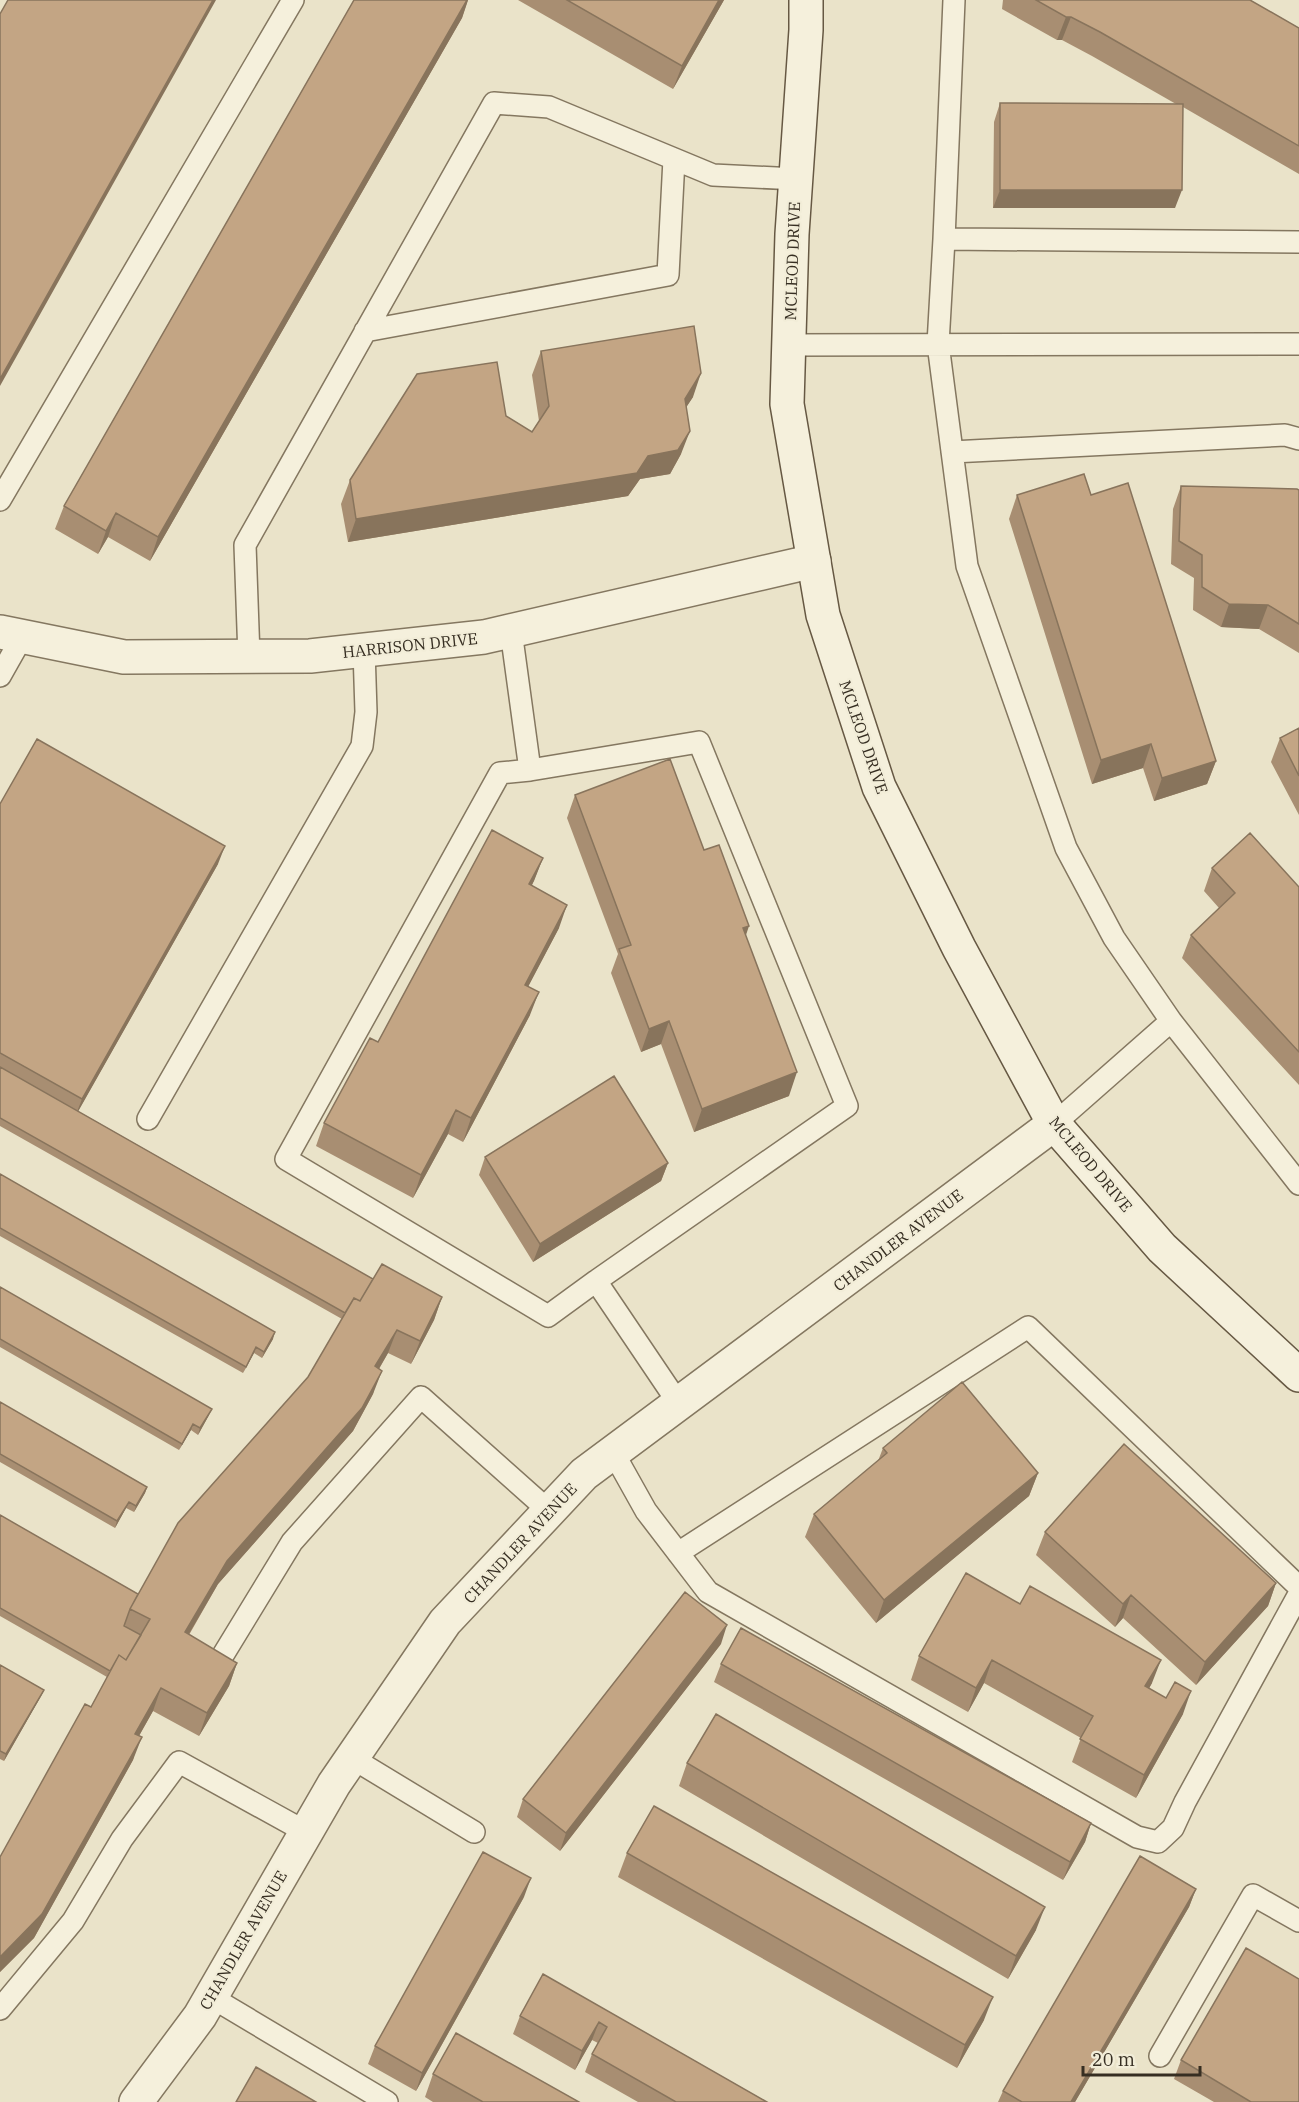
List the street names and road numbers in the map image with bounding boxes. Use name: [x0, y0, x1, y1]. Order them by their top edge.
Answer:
street label: MCLEOD DRIVE: [780, 201, 804, 321]
street label: HARRISON DRIVE: [341, 628, 479, 662]
street label: MCLEOD DRIVE: [835, 677, 893, 797]
street label: MCLEOD DRIVE: [1045, 1112, 1137, 1216]
street label: CHANDLER AVENUE: [829, 1185, 967, 1295]
street label: CHANDLER AVENUE: [459, 1479, 581, 1607]
street label: CHANDLER AVENUE: [195, 1867, 291, 2013]

